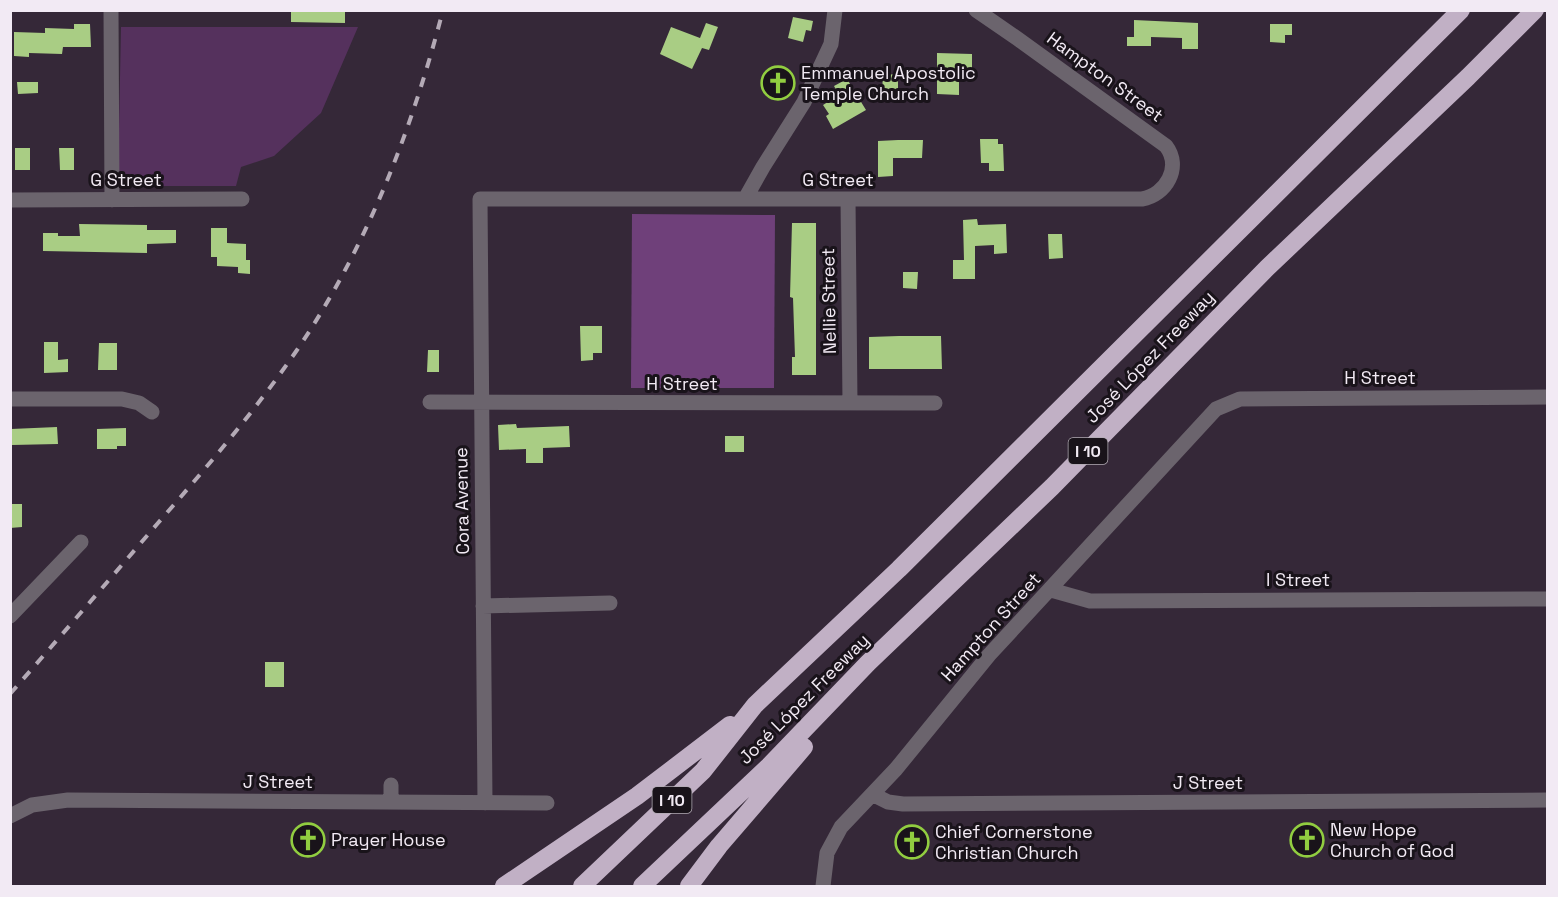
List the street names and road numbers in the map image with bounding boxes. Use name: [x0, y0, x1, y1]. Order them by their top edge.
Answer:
street label: Hampton Street: [1042, 27, 1168, 127]
street label: G Street: [90, 168, 162, 191]
street label: G Street: [802, 168, 874, 191]
street label: Nellie Street: [816, 248, 841, 354]
street label: José López Freeway: [1080, 285, 1219, 428]
street label: H Street: [1344, 366, 1416, 389]
street label: H Street: [646, 372, 718, 395]
road number: I 10: [1068, 438, 1108, 464]
street label: Cora Avenue: [449, 447, 474, 555]
street label: Hampton Street: [936, 567, 1046, 686]
street label: I Street: [1266, 568, 1330, 591]
street label: José López Freeway: [733, 628, 874, 769]
street label: J Street: [243, 770, 313, 793]
street label: J Street: [1173, 771, 1243, 794]
road number: I 10: [652, 787, 692, 813]

